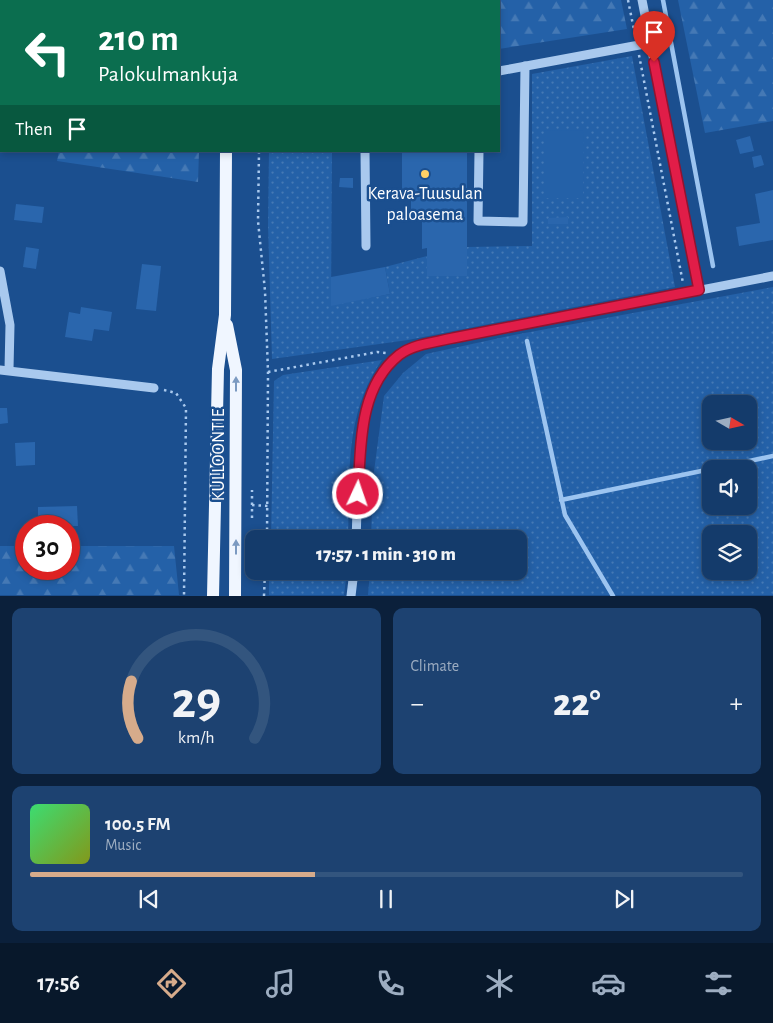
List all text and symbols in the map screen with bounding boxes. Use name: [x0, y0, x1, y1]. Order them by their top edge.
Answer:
pin: [633, 11, 675, 62]
icon: arrive: [640, 18, 668, 46]
icon: left: [15, 20, 80, 85]
text: 210 m: [98, 22, 179, 57]
text: Palokulmankuja: [98, 63, 238, 85]
icon: arrive: [63, 115, 91, 143]
text: Then: [15, 120, 53, 139]
marker: Kerava-Tuusulan paloasema: [419, 168, 431, 180]
place label: Kerava-Tuusulan paloasema: [368, 185, 482, 224]
one-way arrow: [232, 376, 240, 392]
north arrow: [702, 395, 758, 450]
map controls: [702, 395, 757, 580]
street label: KULLOONTIE: [210, 408, 228, 501]
button: sound: [702, 460, 757, 515]
position arrow: [331, 467, 383, 519]
speed limit sign: 30: [15, 515, 80, 580]
button: layers: [702, 525, 757, 580]
one-way arrow: [232, 539, 240, 555]
text: 17:57 · 1 min · 310 m: [316, 545, 456, 564]
text: Climate: [411, 658, 459, 674]
text: 29: [171, 675, 221, 727]
text: 22°: [553, 685, 601, 723]
text: −: [411, 690, 424, 718]
text: +: [730, 690, 743, 718]
text: km/h: [178, 729, 215, 747]
text: 100.5 FM: [105, 815, 171, 834]
text: Music: [105, 837, 141, 853]
icon: previous: [135, 885, 163, 913]
icon: pause: [372, 885, 400, 913]
icon: next: [610, 885, 638, 913]
icon: directions: [154, 966, 189, 1001]
icon: music: [263, 966, 298, 1001]
icon: phone: [373, 966, 408, 1001]
icon: climate: [482, 966, 517, 1001]
icon: car: [591, 966, 626, 1001]
icon: filters: [701, 966, 736, 1001]
text: 17:56: [37, 972, 80, 994]

